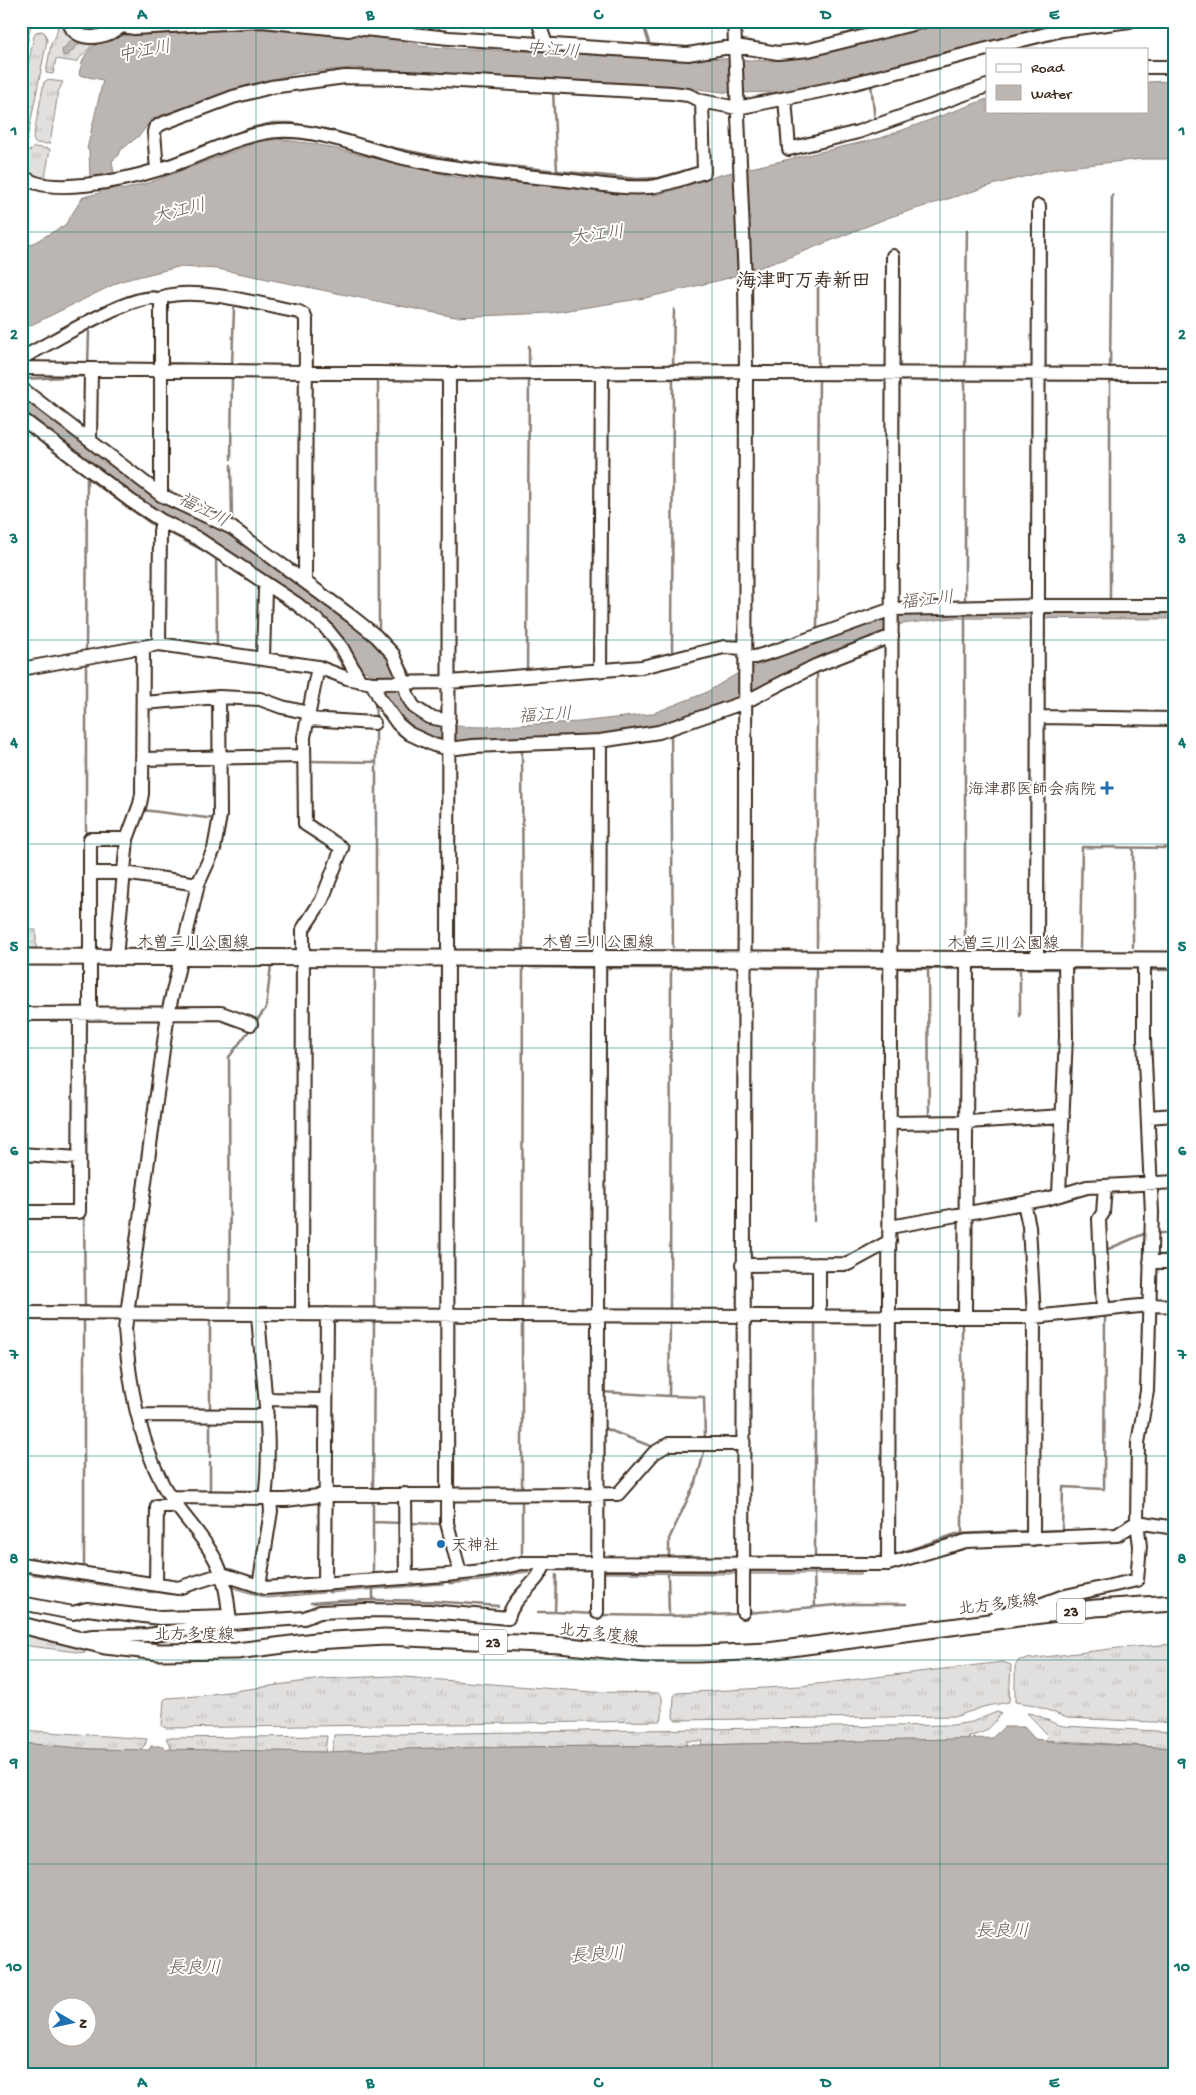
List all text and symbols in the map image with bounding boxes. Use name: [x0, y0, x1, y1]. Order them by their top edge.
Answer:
text: A: [136, 7, 148, 26]
text: B: [365, 7, 375, 26]
text: C: [593, 7, 604, 26]
text: D: [819, 7, 832, 26]
text: E: [1049, 7, 1060, 26]
water label: 中江川: [116, 36, 173, 68]
water label: 中江川: [525, 38, 581, 64]
legend: [986, 48, 1148, 112]
text: Road: [1031, 60, 1065, 78]
text: Water: [1031, 86, 1073, 104]
text: 1: [10, 123, 17, 142]
text: 1: [1178, 123, 1185, 142]
water label: 大江川: [151, 196, 208, 229]
water label: 大江川: [569, 223, 625, 250]
district label: 海津町万寿新田: [737, 270, 871, 294]
text: 2: [10, 327, 18, 346]
text: 2: [1178, 327, 1186, 346]
water label: 福江川: [174, 490, 232, 533]
text: 3: [9, 531, 18, 550]
text: 3: [1177, 531, 1186, 550]
water label: 福江川: [899, 588, 955, 615]
water label: 福江川: [518, 705, 573, 728]
text: 4: [9, 735, 18, 754]
text: 4: [1177, 735, 1186, 754]
place label: 海津郡医師会病院: [968, 780, 1096, 801]
marker: 海津郡医師会病院: [1100, 781, 1114, 795]
street label: 木曽三川公園線: [137, 933, 249, 954]
street label: 木曽三川公園線: [542, 933, 654, 954]
street label: 木曽三川公園線: [947, 934, 1059, 955]
text: 5: [10, 939, 19, 958]
text: 5: [1178, 939, 1187, 958]
text: 6: [10, 1143, 19, 1162]
text: 6: [1178, 1143, 1187, 1162]
text: 7: [9, 1347, 19, 1366]
text: 7: [1177, 1347, 1187, 1366]
place label: 天神社: [451, 1537, 499, 1557]
marker: 天神社: [435, 1538, 447, 1550]
text: 8: [10, 1551, 19, 1570]
text: 8: [1178, 1551, 1187, 1570]
street label: 北方多度線: [957, 1590, 1039, 1621]
road number: 23: [1057, 1598, 1085, 1624]
street label: 北方多度線: [558, 1620, 640, 1649]
street label: 北方多度線: [154, 1625, 234, 1646]
road number: 23: [479, 1630, 507, 1654]
text: 9: [9, 1755, 18, 1774]
text: 9: [1177, 1755, 1186, 1774]
water label: 長良川: [975, 1921, 1029, 1943]
water label: 長良川: [570, 1944, 625, 1968]
water label: 長良川: [167, 1958, 221, 1980]
text: 10: [5, 1959, 22, 1978]
text: 10: [1173, 1959, 1190, 1978]
north arrow: [48, 1998, 98, 2048]
text: N: [73, 2018, 91, 2029]
text: A: [136, 2075, 148, 2094]
text: B: [365, 2075, 375, 2094]
text: C: [593, 2075, 604, 2094]
text: D: [819, 2075, 832, 2094]
text: E: [1049, 2075, 1060, 2094]

